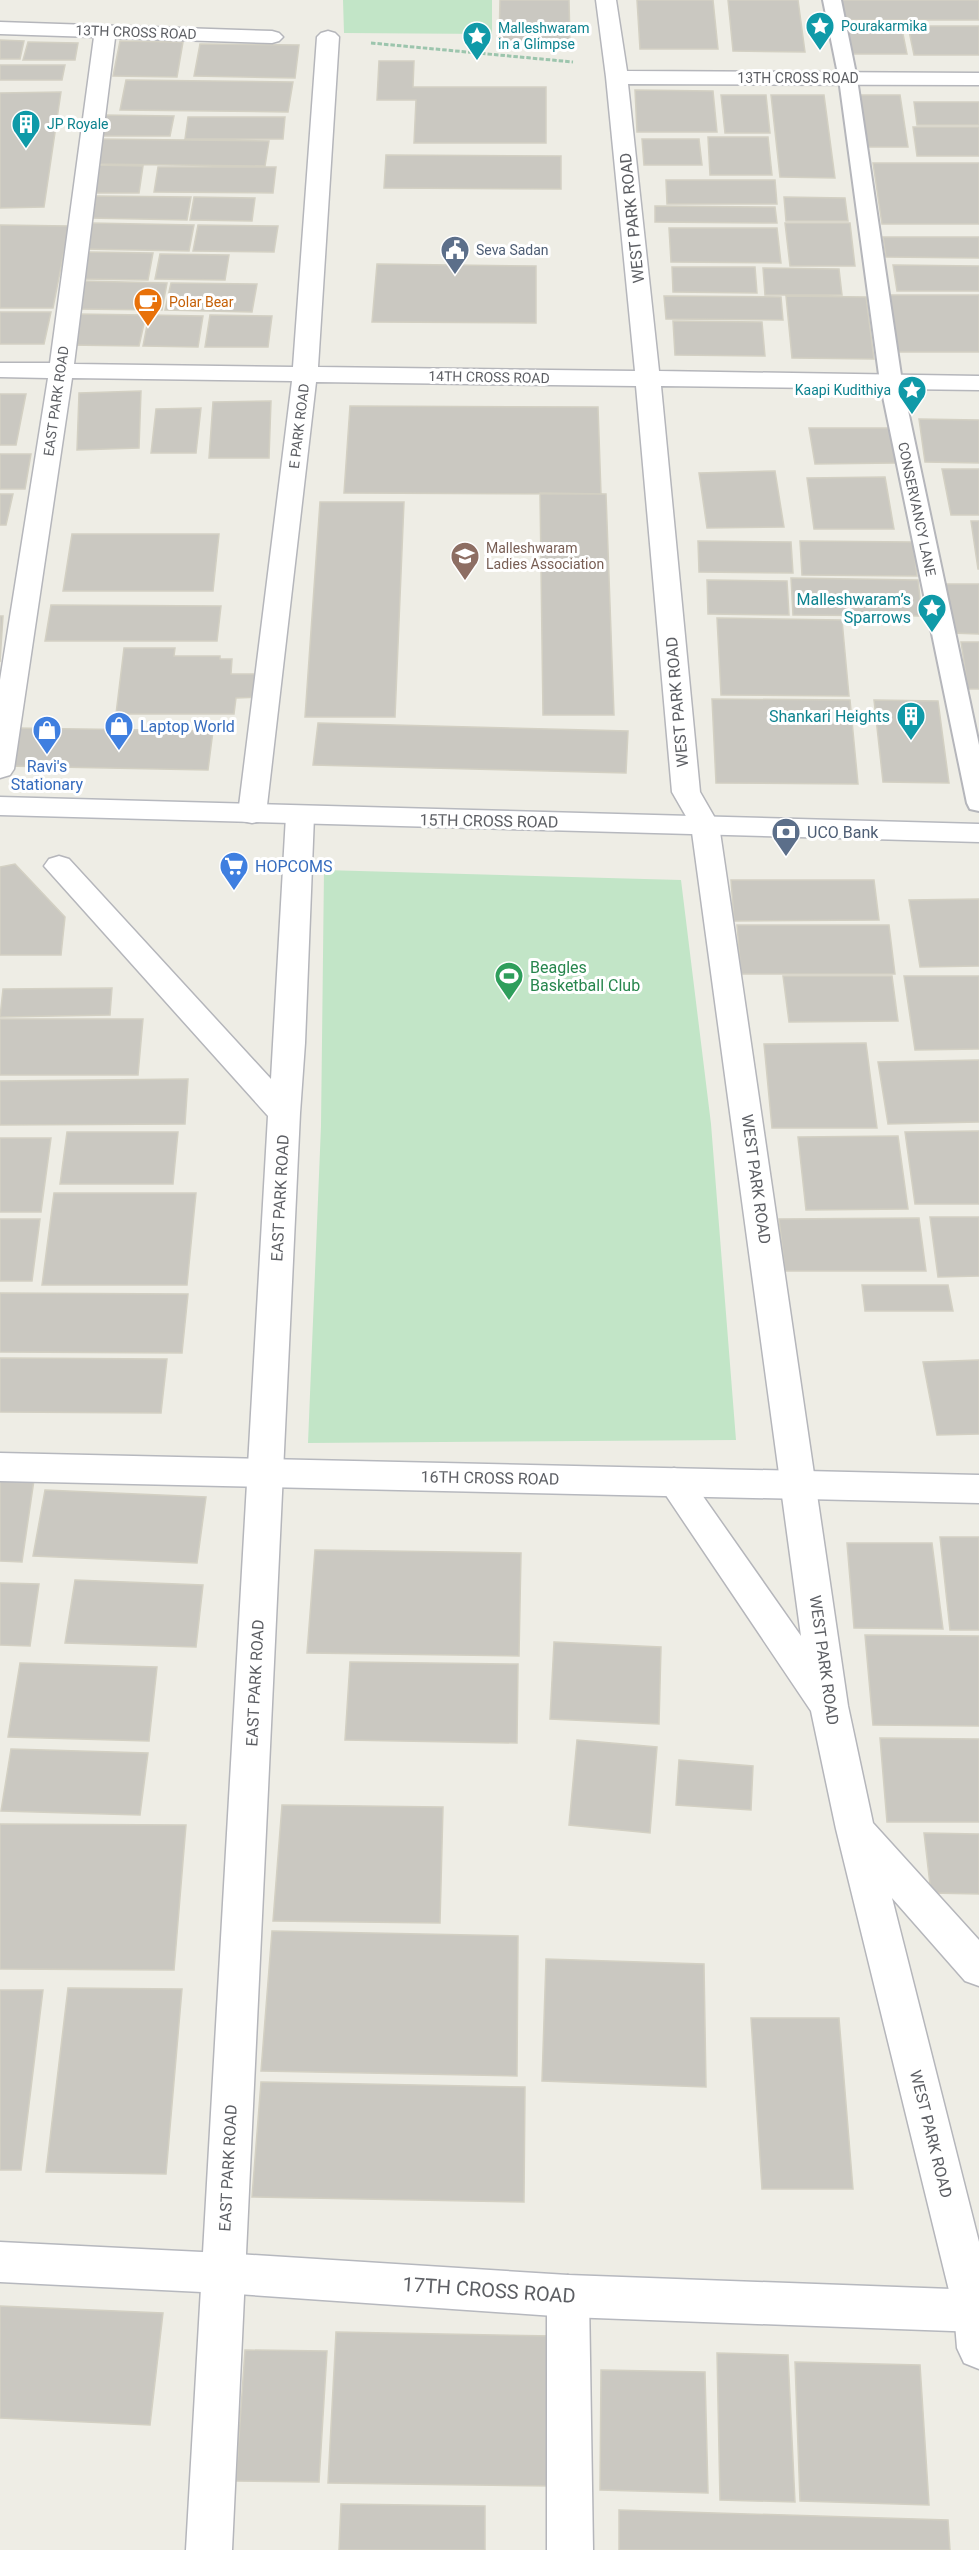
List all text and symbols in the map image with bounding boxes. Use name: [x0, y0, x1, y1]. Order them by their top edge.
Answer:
place icon: Pourakarmika: [804, 10, 836, 52]
place label: Pourakarmika: [841, 18, 927, 34]
place icon: Malleshwaram in a Glimpse: [461, 20, 493, 62]
place label: Malleshwaram in a Glimpse: [498, 20, 590, 52]
street label: 13TH CROSS ROAD: [75, 22, 197, 42]
street label: 13TH CROSS ROAD: [737, 70, 859, 86]
building icon: JP Royale: [10, 108, 42, 150]
place label: JP Royale: [47, 116, 109, 132]
street label: WEST PARK ROAD: [616, 152, 648, 284]
public building icon: Seva Sadan: [439, 234, 471, 276]
place label: Seva Sadan: [476, 242, 549, 258]
cafe icon: Polar Bear: [132, 286, 164, 328]
place label: Polar Bear: [169, 294, 234, 310]
street label: EAST PARK ROAD: [40, 345, 72, 457]
street label: 14TH CROSS ROAD: [428, 368, 550, 386]
place icon: Kaapi Kudithiya: [896, 374, 928, 416]
street label: E PARK ROAD: [286, 382, 312, 470]
place label: Kaapi Kudithiya: [795, 382, 891, 398]
street label: CONSERVANCY LANE: [895, 440, 939, 578]
school or university icon: Malleshwaram Ladies Association: [449, 540, 481, 582]
place label: Malleshwaram Ladies Association: [486, 540, 604, 572]
place label: Malleshwaram’s Sparrows: [796, 590, 911, 627]
place icon: Malleshwaram’s Sparrows: [916, 592, 948, 634]
street label: WEST PARK ROAD: [662, 636, 692, 768]
building icon: Shankari Heights: [895, 700, 927, 742]
place label: Shankari Heights: [769, 707, 890, 726]
shop icon: Laptop World: [103, 710, 135, 752]
shop icon: Ravi's Stationary: [31, 714, 63, 756]
place label: Laptop World: [140, 717, 235, 736]
place label: Ravi's Stationary: [11, 757, 84, 794]
street label: 15TH CROSS ROAD: [419, 810, 559, 832]
bank icon: UCO Bank: [770, 816, 802, 858]
place label: UCO Bank: [807, 823, 879, 842]
supermarket icon: HOPCOMS: [218, 850, 250, 892]
place label: HOPCOMS: [255, 857, 332, 876]
place label: Beagles Basketball Club: [530, 958, 640, 995]
sports icon: Beagles Basketball Club: [493, 960, 525, 1002]
street label: WEST PARK ROAD: [737, 1113, 775, 1245]
street label: EAST PARK ROAD: [267, 1134, 293, 1262]
street label: 16TH CROSS ROAD: [420, 1467, 560, 1489]
street label: WEST PARK ROAD: [805, 1594, 843, 1726]
street label: EAST PARK ROAD: [242, 1619, 268, 1747]
street label: WEST PARK ROAD: [906, 2068, 956, 2200]
street label: EAST PARK ROAD: [215, 2104, 241, 2232]
street label: 17TH CROSS ROAD: [402, 2272, 576, 2308]

